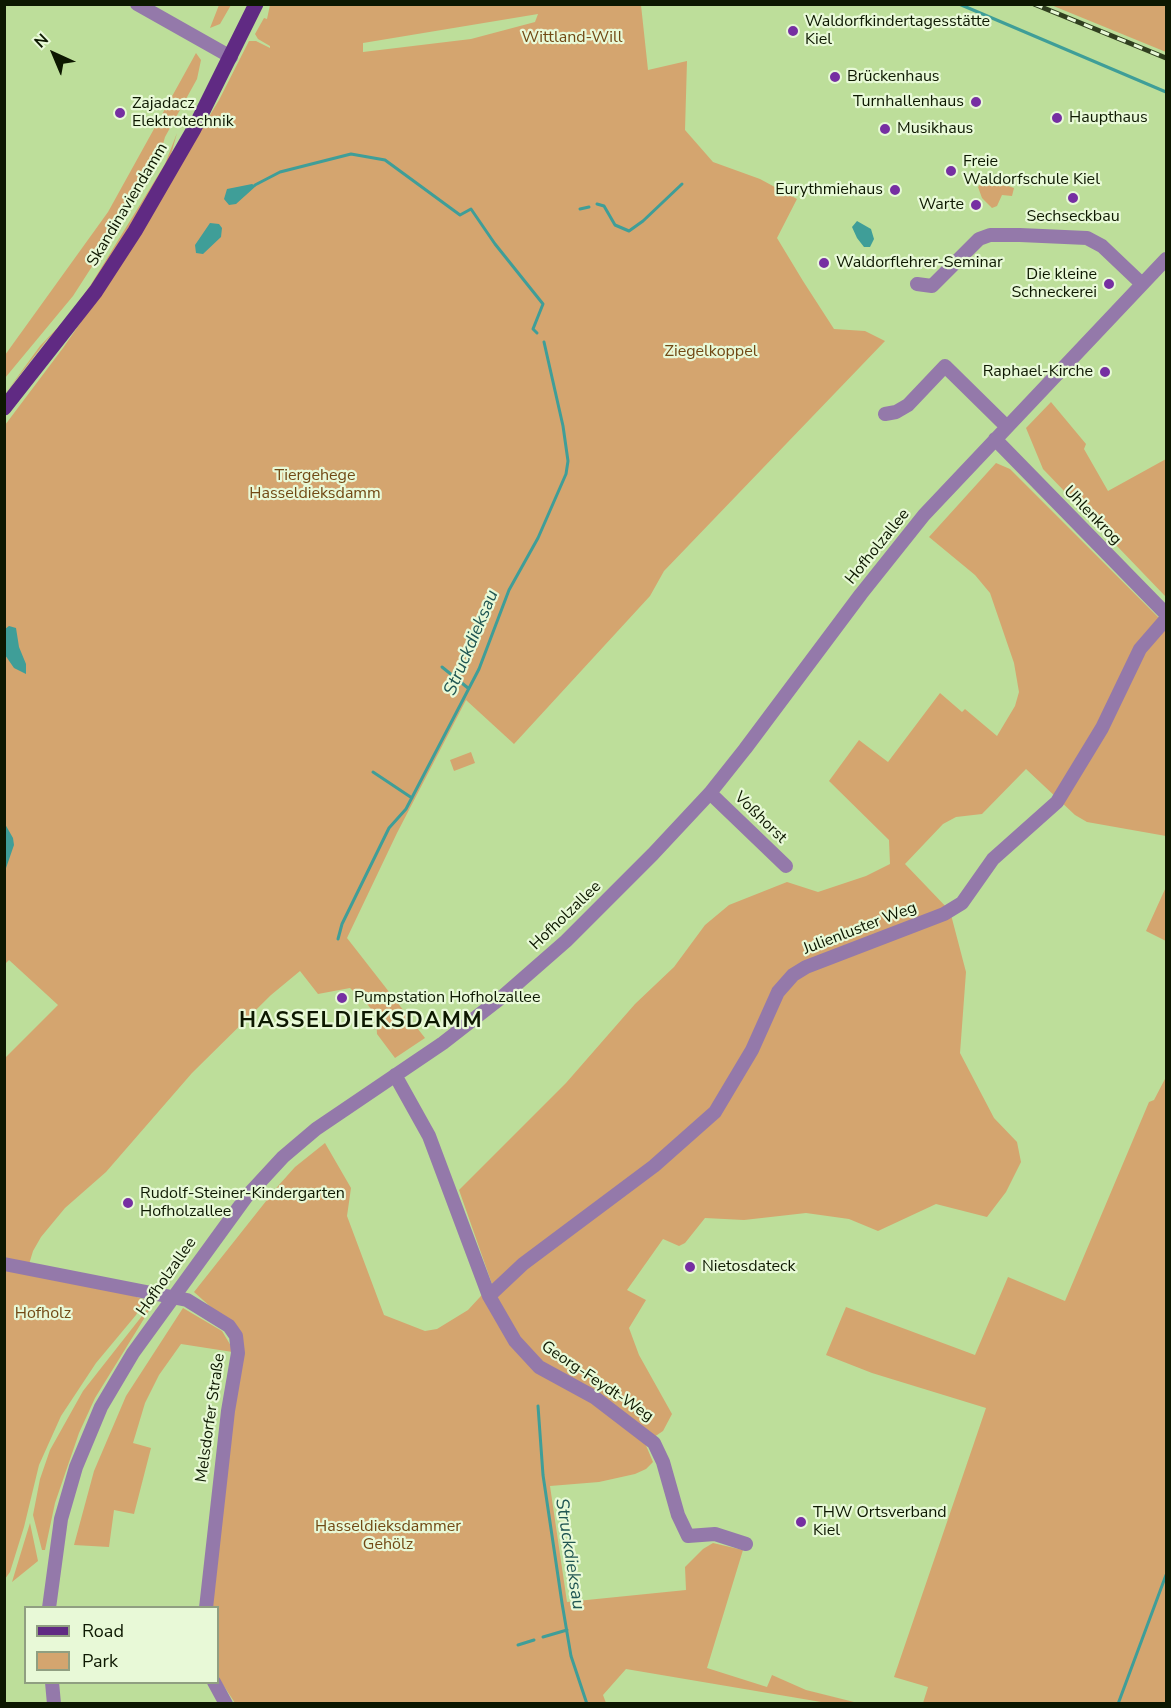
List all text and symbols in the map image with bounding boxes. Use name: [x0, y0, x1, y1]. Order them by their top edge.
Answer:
place label: Waldorfkindertagesstätte Kiel: [805, 12, 990, 50]
north arrow: [24, 24, 84, 84]
marker: Waldorfkindertagesstätte Kiel: [786, 24, 800, 38]
park label: Wittland-Will: [522, 28, 622, 48]
text: N: [30, 29, 53, 53]
place label: Brückenhaus: [847, 67, 940, 87]
marker: Brückenhaus: [828, 70, 842, 84]
place label: Turnhallenhaus: [853, 92, 964, 112]
place label: Zajadacz Elektrotechnik: [132, 94, 234, 132]
marker: Turnhallenhaus: [969, 95, 983, 109]
marker: Zajadacz Elektrotechnik: [113, 106, 127, 120]
place label: Haupthaus: [1069, 108, 1148, 128]
marker: Haupthaus: [1050, 111, 1064, 125]
place label: Musikhaus: [897, 119, 973, 139]
marker: Musikhaus: [878, 122, 892, 136]
street label: Skandinaviendamm: [84, 140, 172, 270]
place label: Freie Waldorfschule Kiel: [963, 152, 1100, 190]
marker: Freie Waldorfschule Kiel: [944, 164, 958, 178]
place label: Eurythmiehaus: [775, 180, 883, 200]
marker: Eurythmiehaus: [888, 183, 902, 197]
marker: Sechseckbau: [1066, 191, 1080, 205]
place label: Warte: [919, 195, 964, 215]
marker: Warte: [969, 198, 983, 212]
place label: Sechseckbau: [1026, 207, 1120, 227]
place label: Waldorflehrer-Seminar: [836, 253, 1003, 273]
marker: Waldorflehrer-Seminar: [817, 256, 831, 270]
place label: Die kleine Schneckerei: [1011, 265, 1097, 303]
marker: Die kleine Schneckerei: [1102, 277, 1116, 291]
park label: Ziegelkoppel: [665, 342, 757, 362]
place label: Raphael-Kirche: [983, 362, 1093, 382]
marker: Raphael-Kirche: [1098, 365, 1112, 379]
park label: Tiergehege Hasseldieksdamm: [249, 466, 381, 504]
street label: Uhlenkrog: [1059, 482, 1125, 550]
street label: Hofholzallee: [842, 505, 914, 589]
water label: Struckdieksau: [440, 587, 504, 699]
street label: Voßhorst: [730, 788, 790, 848]
street label: Hofholzallee: [527, 877, 605, 955]
street label: Julienluster Weg: [801, 899, 919, 959]
place label: Pumpstation Hofholzallee: [354, 988, 540, 1008]
marker: Pumpstation Hofholzallee: [335, 991, 349, 1005]
district label: HASSELDIEKSDAMM: [239, 1009, 483, 1035]
place label: Rudolf-Steiner-Kindergarten Hofholzallee: [140, 1184, 345, 1222]
marker: Rudolf-Steiner-Kindergarten Hofholzallee: [121, 1196, 135, 1210]
street label: Hofholzallee: [133, 1234, 201, 1320]
place label: Nietosdateck: [702, 1257, 795, 1277]
marker: Nietosdateck: [683, 1260, 697, 1274]
park label: Hofholz: [15, 1304, 71, 1324]
street label: Georg-Feydt-Weg: [537, 1337, 657, 1427]
street label: Melsdorfer Straße: [192, 1352, 230, 1484]
water label: Struckdieksau: [550, 1497, 588, 1611]
place label: THW Ortsverband Kiel: [813, 1503, 947, 1541]
marker: THW Ortsverband Kiel: [794, 1515, 808, 1529]
park label: Hasseldieksdammer Gehölz: [315, 1517, 461, 1555]
legend: [24, 1606, 219, 1684]
text: Road: [82, 1619, 124, 1643]
text: Park: [82, 1649, 118, 1673]

